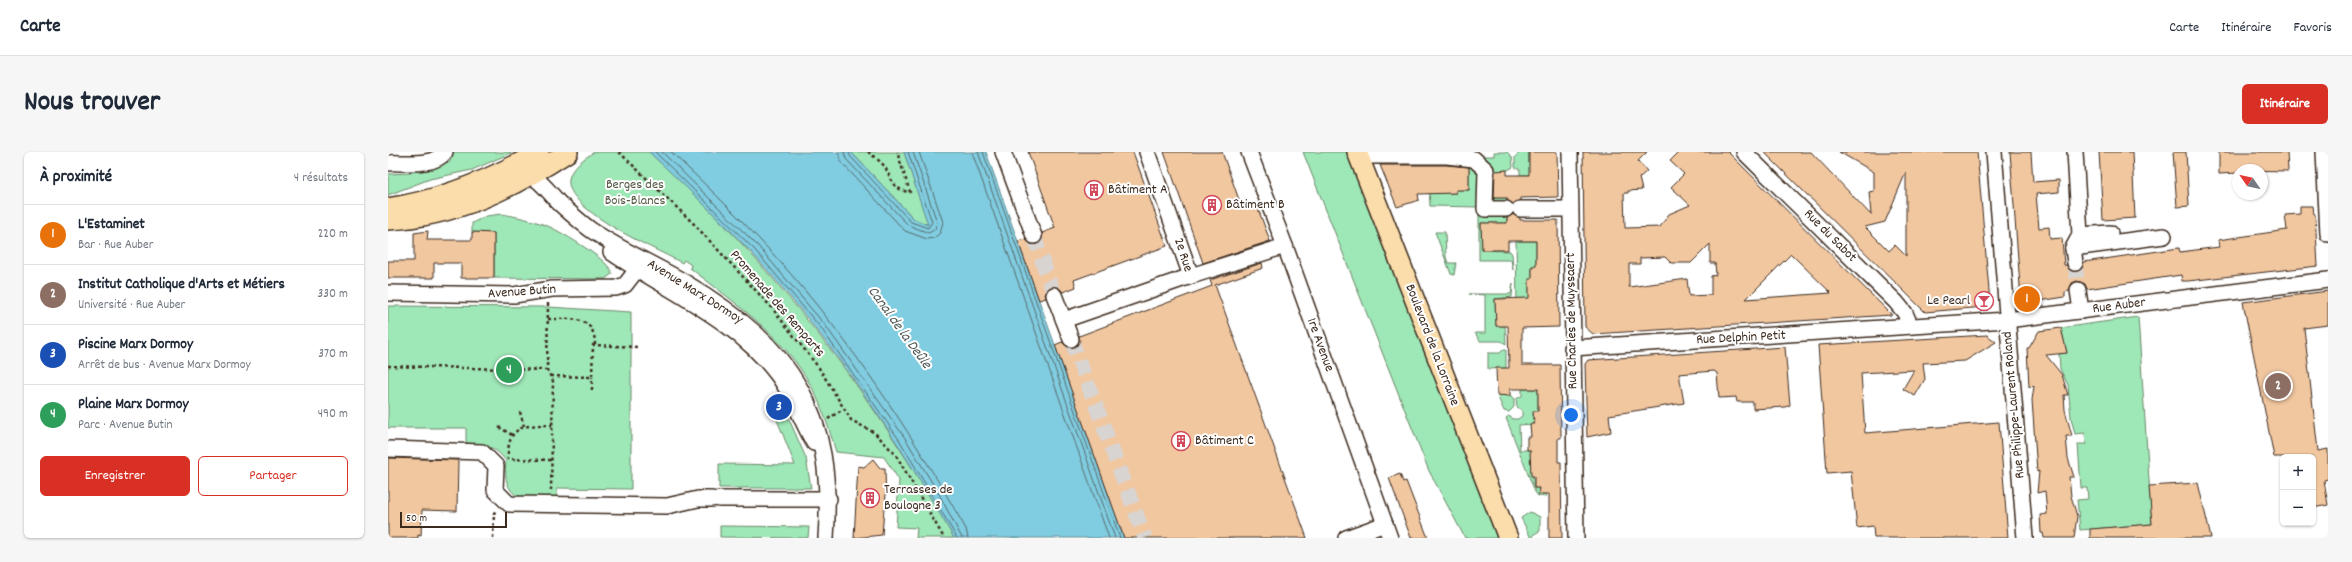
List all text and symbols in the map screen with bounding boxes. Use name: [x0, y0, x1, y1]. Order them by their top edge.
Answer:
text: Carte: [20, 14, 61, 41]
text: Carte: [2169, 18, 2199, 38]
text: Itinéraire: [2221, 18, 2271, 38]
text: Favoris: [2293, 18, 2332, 38]
text: Nous trouver: [24, 84, 160, 124]
button: Itinéraire: [2242, 84, 2328, 124]
north arrow: [2232, 164, 2268, 200]
text: À proximité: [40, 166, 112, 190]
text: 4 résultats: [294, 169, 348, 188]
park label: Berges des Bois-Blancs: [605, 175, 665, 211]
building icon: Bâtiment A: [1083, 179, 1105, 201]
place label: Bâtiment A: [1108, 180, 1168, 200]
building icon: Bâtiment B: [1201, 194, 1223, 216]
place label: Bâtiment B: [1226, 195, 1285, 215]
street label: Rue du Sabot: [1799, 205, 1861, 267]
text: L'Estaminet: [78, 214, 145, 236]
text: 1: [52, 225, 54, 244]
text: 220 m: [318, 225, 348, 244]
text: Bar · Rue Auber: [78, 236, 154, 255]
street label: 2e Rue: [1168, 236, 1198, 274]
street label: Promenade des Remparts: [725, 246, 829, 362]
street label: Rue Charles de Muyssaert: [1561, 253, 1583, 389]
street label: Avenue Marx Dormoy: [643, 254, 747, 330]
text: Institut Catholique d'Arts et Métiers: [78, 274, 285, 296]
street label: Avenue Butin: [487, 280, 557, 304]
street label: Boulevard de la Lorraine: [1400, 281, 1464, 409]
water label: Canal de la Deûle: [861, 282, 937, 375]
pin: 1: [2014, 284, 2040, 314]
text: 2: [50, 285, 56, 304]
text: 330 m: [317, 285, 348, 304]
bar icon: Le Pearl: [1973, 290, 1995, 312]
place label: Le Pearl: [1927, 291, 1971, 311]
street label: Rue Auber: [2091, 293, 2147, 319]
text: Université · Rue Auber: [78, 296, 185, 315]
street label: 1re Avenue: [1301, 315, 1339, 375]
street label: Rue Delphin Petit: [1696, 326, 1786, 350]
street label: Rue Philippe-Laurent Roland: [1998, 331, 2030, 479]
text: Piscine Marx Dormoy: [78, 334, 193, 356]
text: 3: [50, 345, 56, 364]
text: 370 m: [318, 345, 348, 364]
pin: 4: [496, 355, 522, 385]
text: Arrêt de bus · Avenue Marx Dormoy: [78, 356, 251, 375]
pin: 2: [2265, 371, 2291, 401]
pin: 3: [766, 392, 792, 422]
text: Plaine Marx Dormoy: [78, 394, 189, 416]
text: 4: [50, 405, 56, 424]
text: 490 m: [318, 405, 348, 424]
your location: [1561, 405, 1581, 425]
text: Parc · Avenue Butin: [78, 416, 172, 435]
building icon: Bâtiment C: [1170, 430, 1192, 452]
place label: Bâtiment C: [1195, 431, 1254, 451]
map controls: [2280, 454, 2316, 526]
button: +: [2280, 454, 2316, 490]
button: Enregistrer: [40, 456, 190, 496]
button: Partager: [198, 456, 348, 496]
place label: Terrasses de Boulogne 3: [884, 480, 953, 516]
building icon: Terrasses de Boulogne 3: [859, 487, 881, 509]
button: −: [2280, 490, 2316, 526]
scale bar: [400, 510, 507, 529]
text: 50 m: [406, 511, 427, 527]

